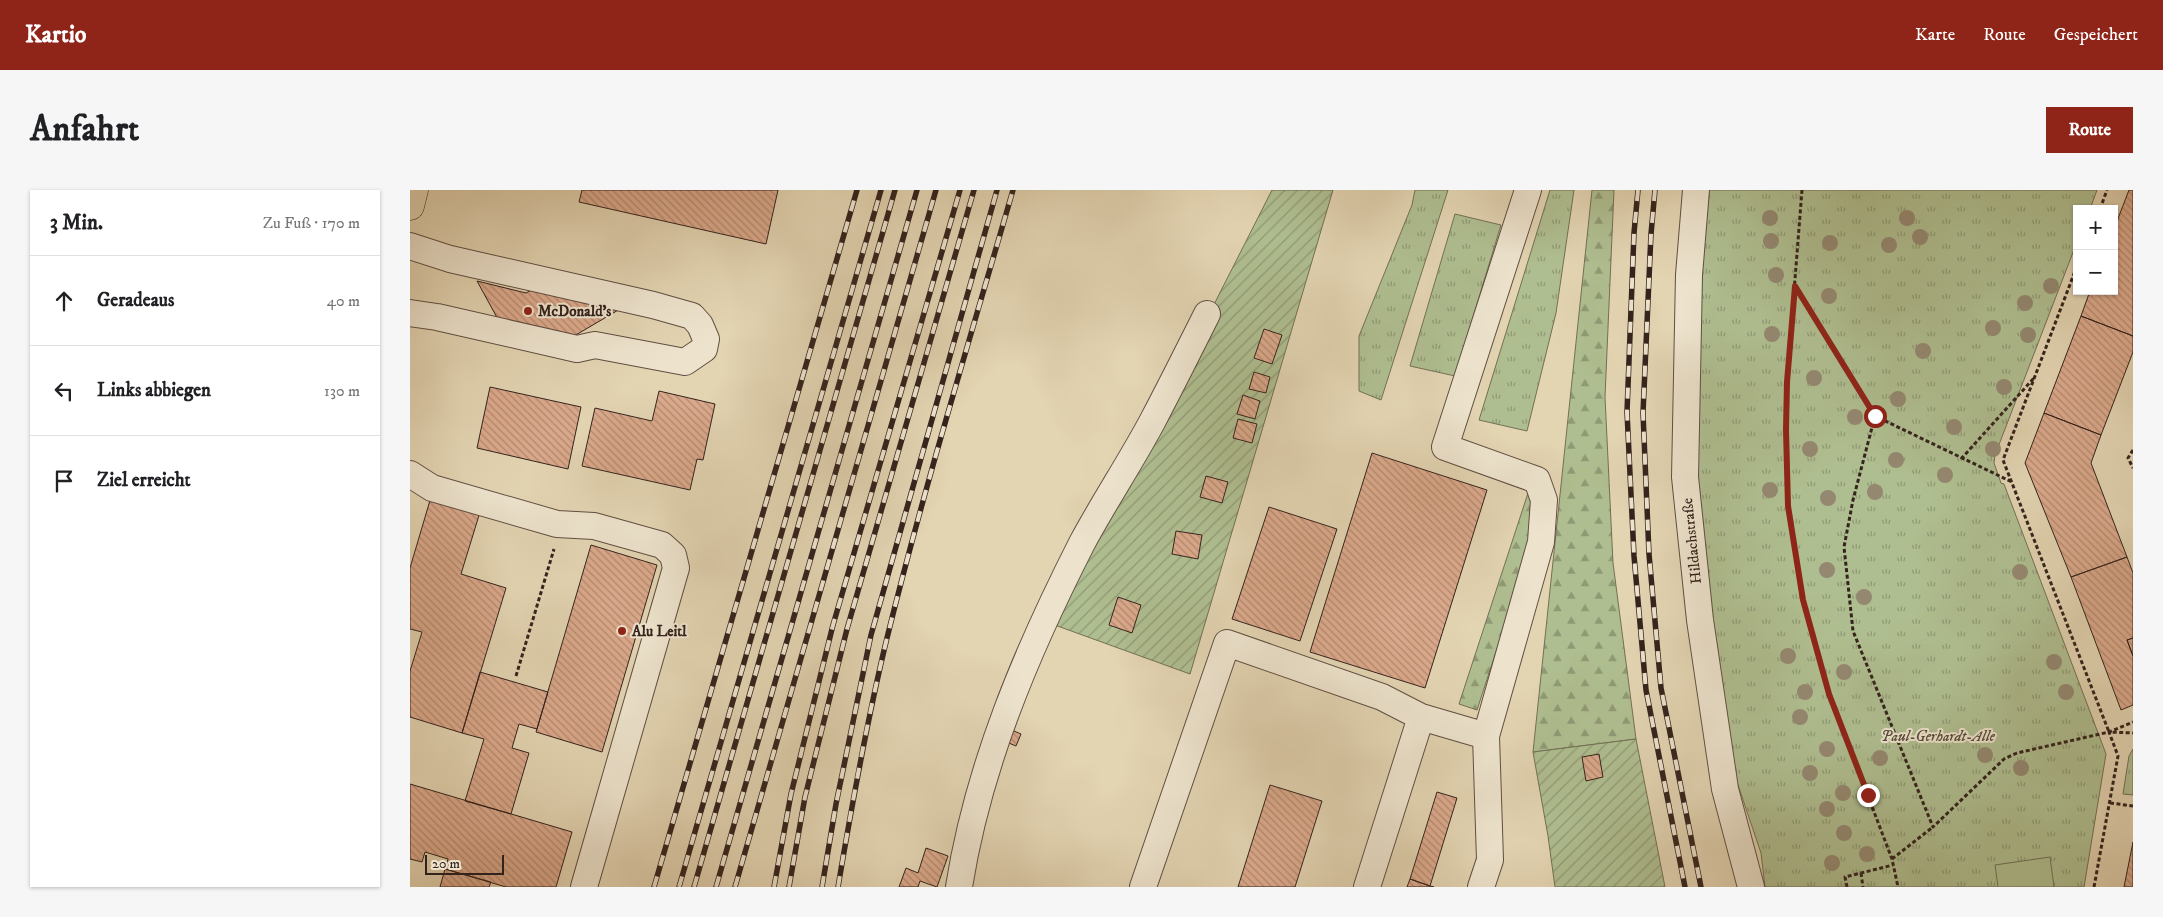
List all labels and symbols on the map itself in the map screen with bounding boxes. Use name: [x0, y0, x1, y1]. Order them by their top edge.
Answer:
place label: McDonald's: [538, 302, 611, 321]
marker: McDonald's: [522, 305, 534, 317]
route start: [1864, 405, 1887, 428]
street label: Hildachstraße: [1678, 497, 1706, 585]
place label: Alu Leitl: [631, 622, 687, 641]
marker: Alu Leitl: [616, 625, 628, 637]
park label: Paul-Gerhardt-Alle: [1881, 727, 1996, 746]
route end: [1857, 784, 1880, 807]
scale bar: [425, 852, 504, 875]

